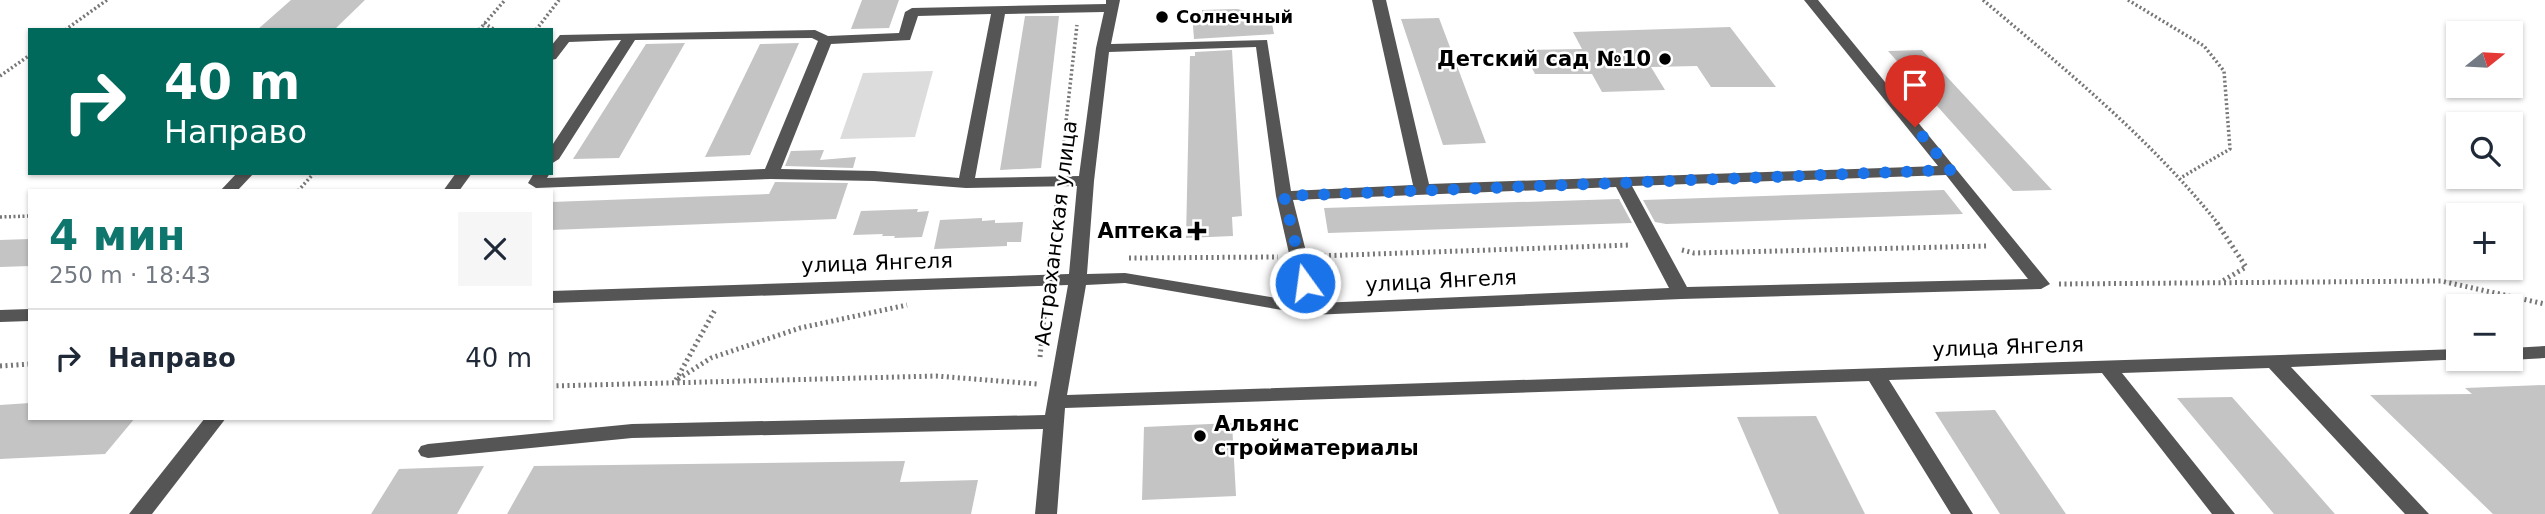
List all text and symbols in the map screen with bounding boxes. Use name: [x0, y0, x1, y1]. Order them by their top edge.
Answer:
place label: Солнечный: [1176, 6, 1293, 27]
marker: Солнечный: [1154, 9, 1170, 25]
north arrow: [2446, 21, 2524, 98]
map controls: [2446, 21, 2523, 371]
place label: Детский сад №10: [1437, 47, 1651, 71]
marker: Детский сад №10: [1657, 51, 1673, 67]
text: 40 m: [164, 54, 300, 111]
pin: [1885, 55, 1945, 127]
icon: right: [49, 56, 140, 147]
icon: arrive: [1896, 66, 1934, 104]
button: search: [2446, 112, 2523, 189]
text: Направо: [164, 113, 307, 151]
street label: Астраханская улица: [1030, 119, 1082, 347]
button: +: [2446, 203, 2523, 280]
text: 4 мин: [49, 211, 186, 260]
button: close: [458, 212, 532, 286]
place label: Аптека: [1097, 219, 1183, 243]
marker: Аптека: [1189, 223, 1205, 239]
position arrow: [1268, 246, 1342, 320]
street label: улица Янгеля: [801, 248, 953, 278]
text: 250 m · 18:43: [49, 262, 211, 288]
street label: улица Янгеля: [1365, 265, 1517, 297]
button: −: [2446, 294, 2523, 371]
street label: улица Янгеля: [1932, 332, 2084, 362]
icon: right: [49, 339, 87, 377]
text: Направо: [108, 343, 236, 373]
text: 40 m: [465, 343, 532, 373]
place label: Альянс стройматериалы: [1214, 412, 1419, 460]
marker: Альянс стройматериалы: [1192, 428, 1208, 444]

